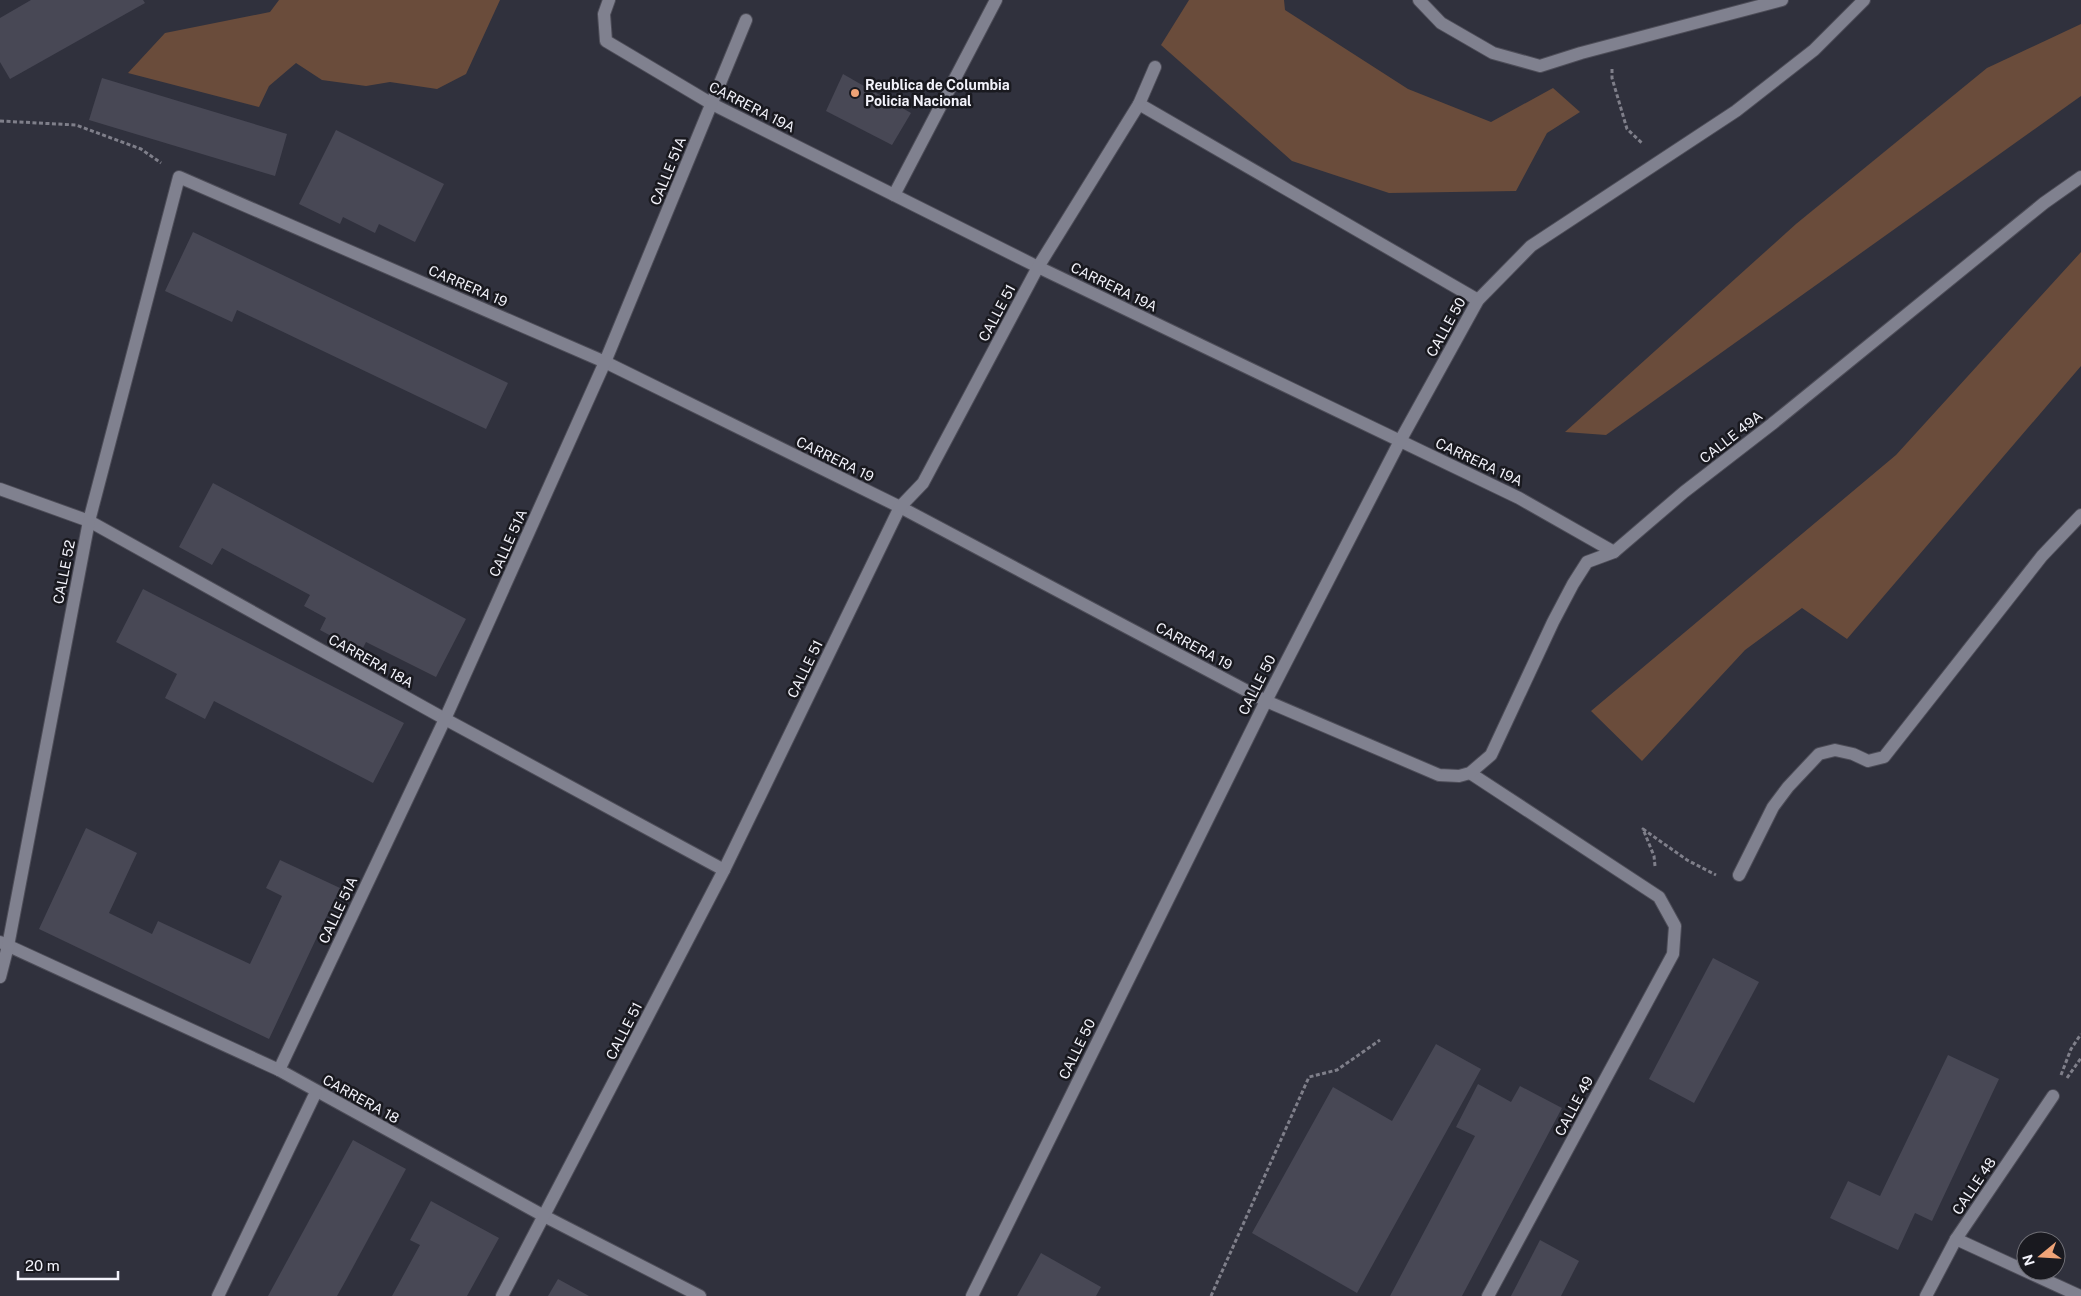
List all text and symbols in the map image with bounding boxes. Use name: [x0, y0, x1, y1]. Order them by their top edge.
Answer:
place label: Reublica de Columbia Policia Nacional: [865, 77, 1010, 109]
street label: CARRERA 19A: [706, 78, 798, 136]
marker: Reublica de Columbia Policia Nacional: [849, 87, 861, 99]
street label: CALLE 51A: [647, 134, 689, 207]
street label: CARRERA 19A: [1068, 259, 1160, 315]
street label: CARRERA 19: [426, 262, 510, 310]
street label: CALLE 51: [975, 282, 1019, 344]
street label: CALLE 50: [1423, 295, 1469, 359]
street label: CALLE 49A: [1696, 408, 1766, 466]
street label: CARRERA 19: [794, 433, 877, 485]
street label: CARRERA 19A: [1433, 435, 1525, 489]
street label: CALLE 51A: [486, 507, 530, 579]
street label: CALLE 52: [50, 539, 78, 605]
street label: CARRERA 19: [1153, 619, 1235, 673]
street label: CARRERA 18A: [326, 631, 416, 691]
street label: CALLE 51: [784, 637, 826, 701]
street label: CALLE 50: [1235, 652, 1279, 718]
street label: CALLE 51A: [315, 874, 361, 946]
street label: CALLE 51: [603, 1000, 645, 1062]
street label: CALLE 50: [1056, 1016, 1098, 1082]
street label: CARRERA 18: [320, 1071, 402, 1127]
street label: CALLE 49: [1552, 1073, 1596, 1139]
street label: CALLE 48: [1949, 1154, 1999, 1218]
north arrow: [2016, 1231, 2066, 1281]
scale bar: [18, 1248, 118, 1280]
text: N: [2019, 1252, 2038, 1268]
text: 20 m: [25, 1257, 60, 1274]

